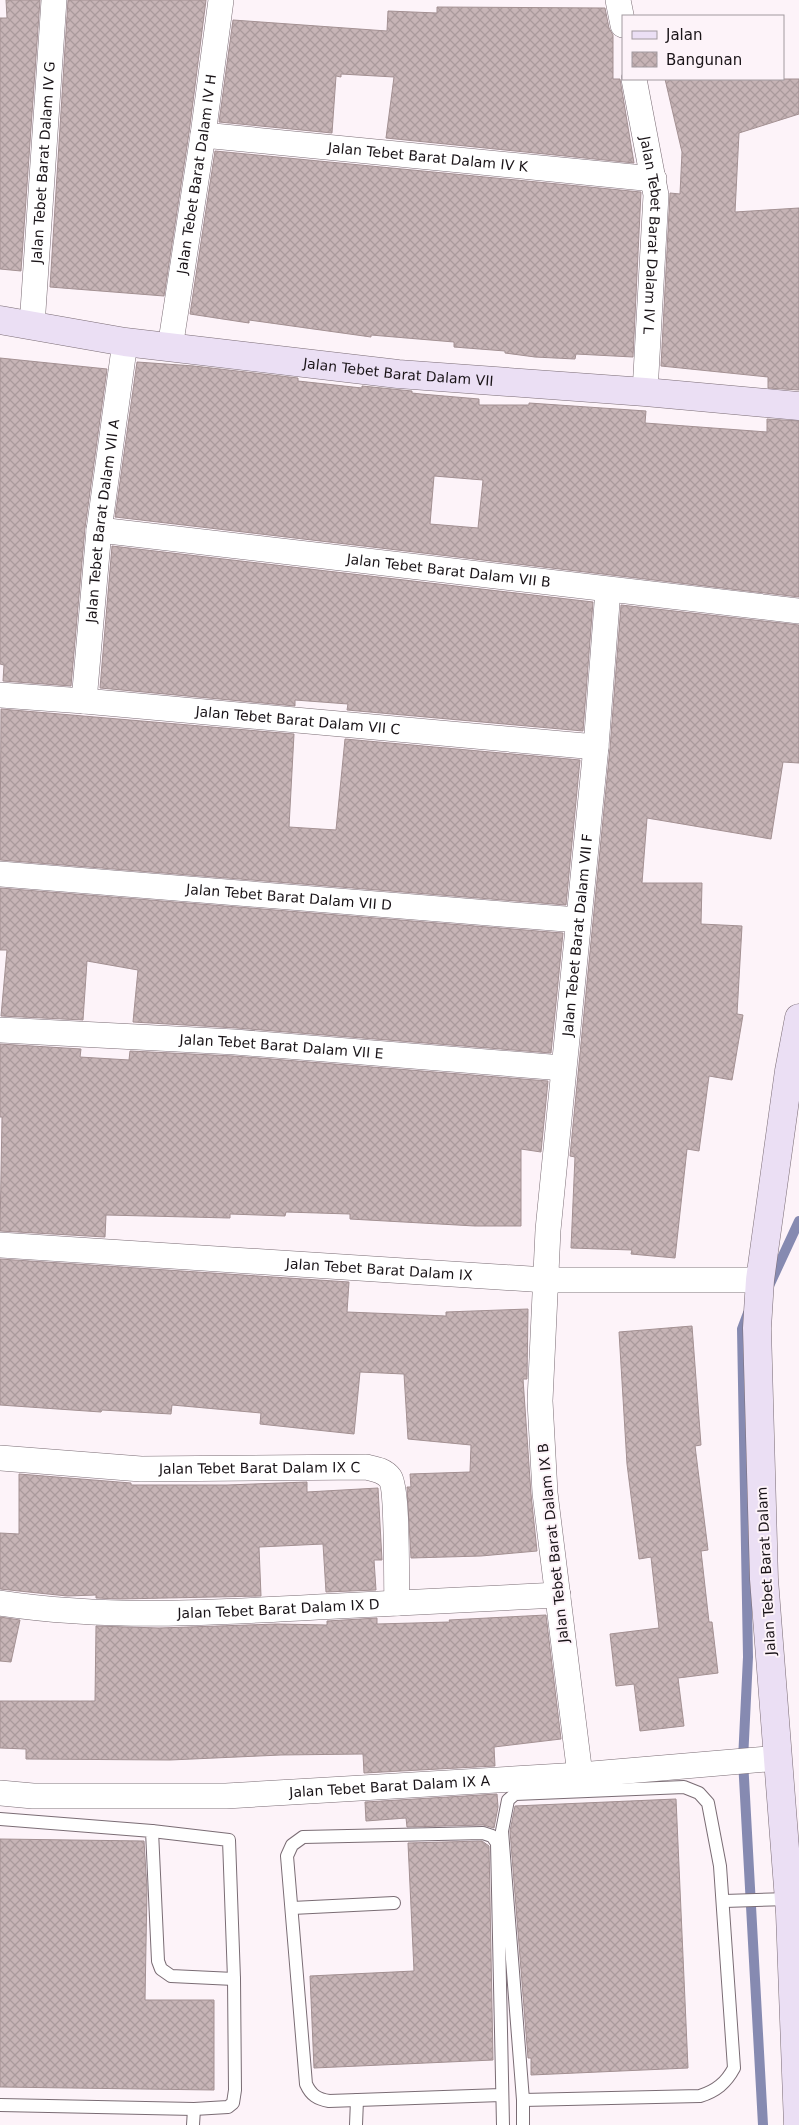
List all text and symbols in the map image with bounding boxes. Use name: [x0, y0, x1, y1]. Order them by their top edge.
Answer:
legend: [622, 15, 784, 80]
text: Jalan: [665, 26, 702, 44]
text: Bangunan: [666, 51, 742, 69]
street label: Jalan Tebet Barat Dalam IV G: [28, 61, 58, 265]
street label: Jalan Tebet Barat Dalam IV H: [173, 73, 219, 276]
street label: Jalan Tebet Barat Dalam IV L: [637, 134, 664, 335]
street label: Jalan Tebet Barat Dalam IV K: [326, 139, 529, 175]
street label: Jalan Tebet Barat Dalam VII: [301, 355, 494, 389]
street label: Jalan Tebet Barat Dalam VII A: [83, 418, 122, 625]
street label: Jalan Tebet Barat Dalam VII B: [345, 551, 552, 590]
street label: Jalan Tebet Barat Dalam VII C: [194, 703, 401, 737]
street label: Jalan Tebet Barat Dalam VII F: [559, 833, 595, 1038]
street label: Jalan Tebet Barat Dalam VII D: [185, 881, 393, 913]
street label: Jalan Tebet Barat Dalam VII E: [178, 1031, 384, 1062]
street label: Jalan Tebet Barat Dalam IX: [284, 1255, 473, 1283]
street label: Jalan Tebet Barat Dalam IX B: [535, 1442, 572, 1645]
street label: Jalan Tebet Barat Dalam IX C: [158, 1459, 360, 1477]
street label: Jalan Tebet Barat Dalam: [754, 1486, 778, 1657]
street label: Jalan Tebet Barat Dalam IX D: [176, 1596, 380, 1621]
street label: Jalan Tebet Barat Dalam IX A: [288, 1772, 491, 1800]

